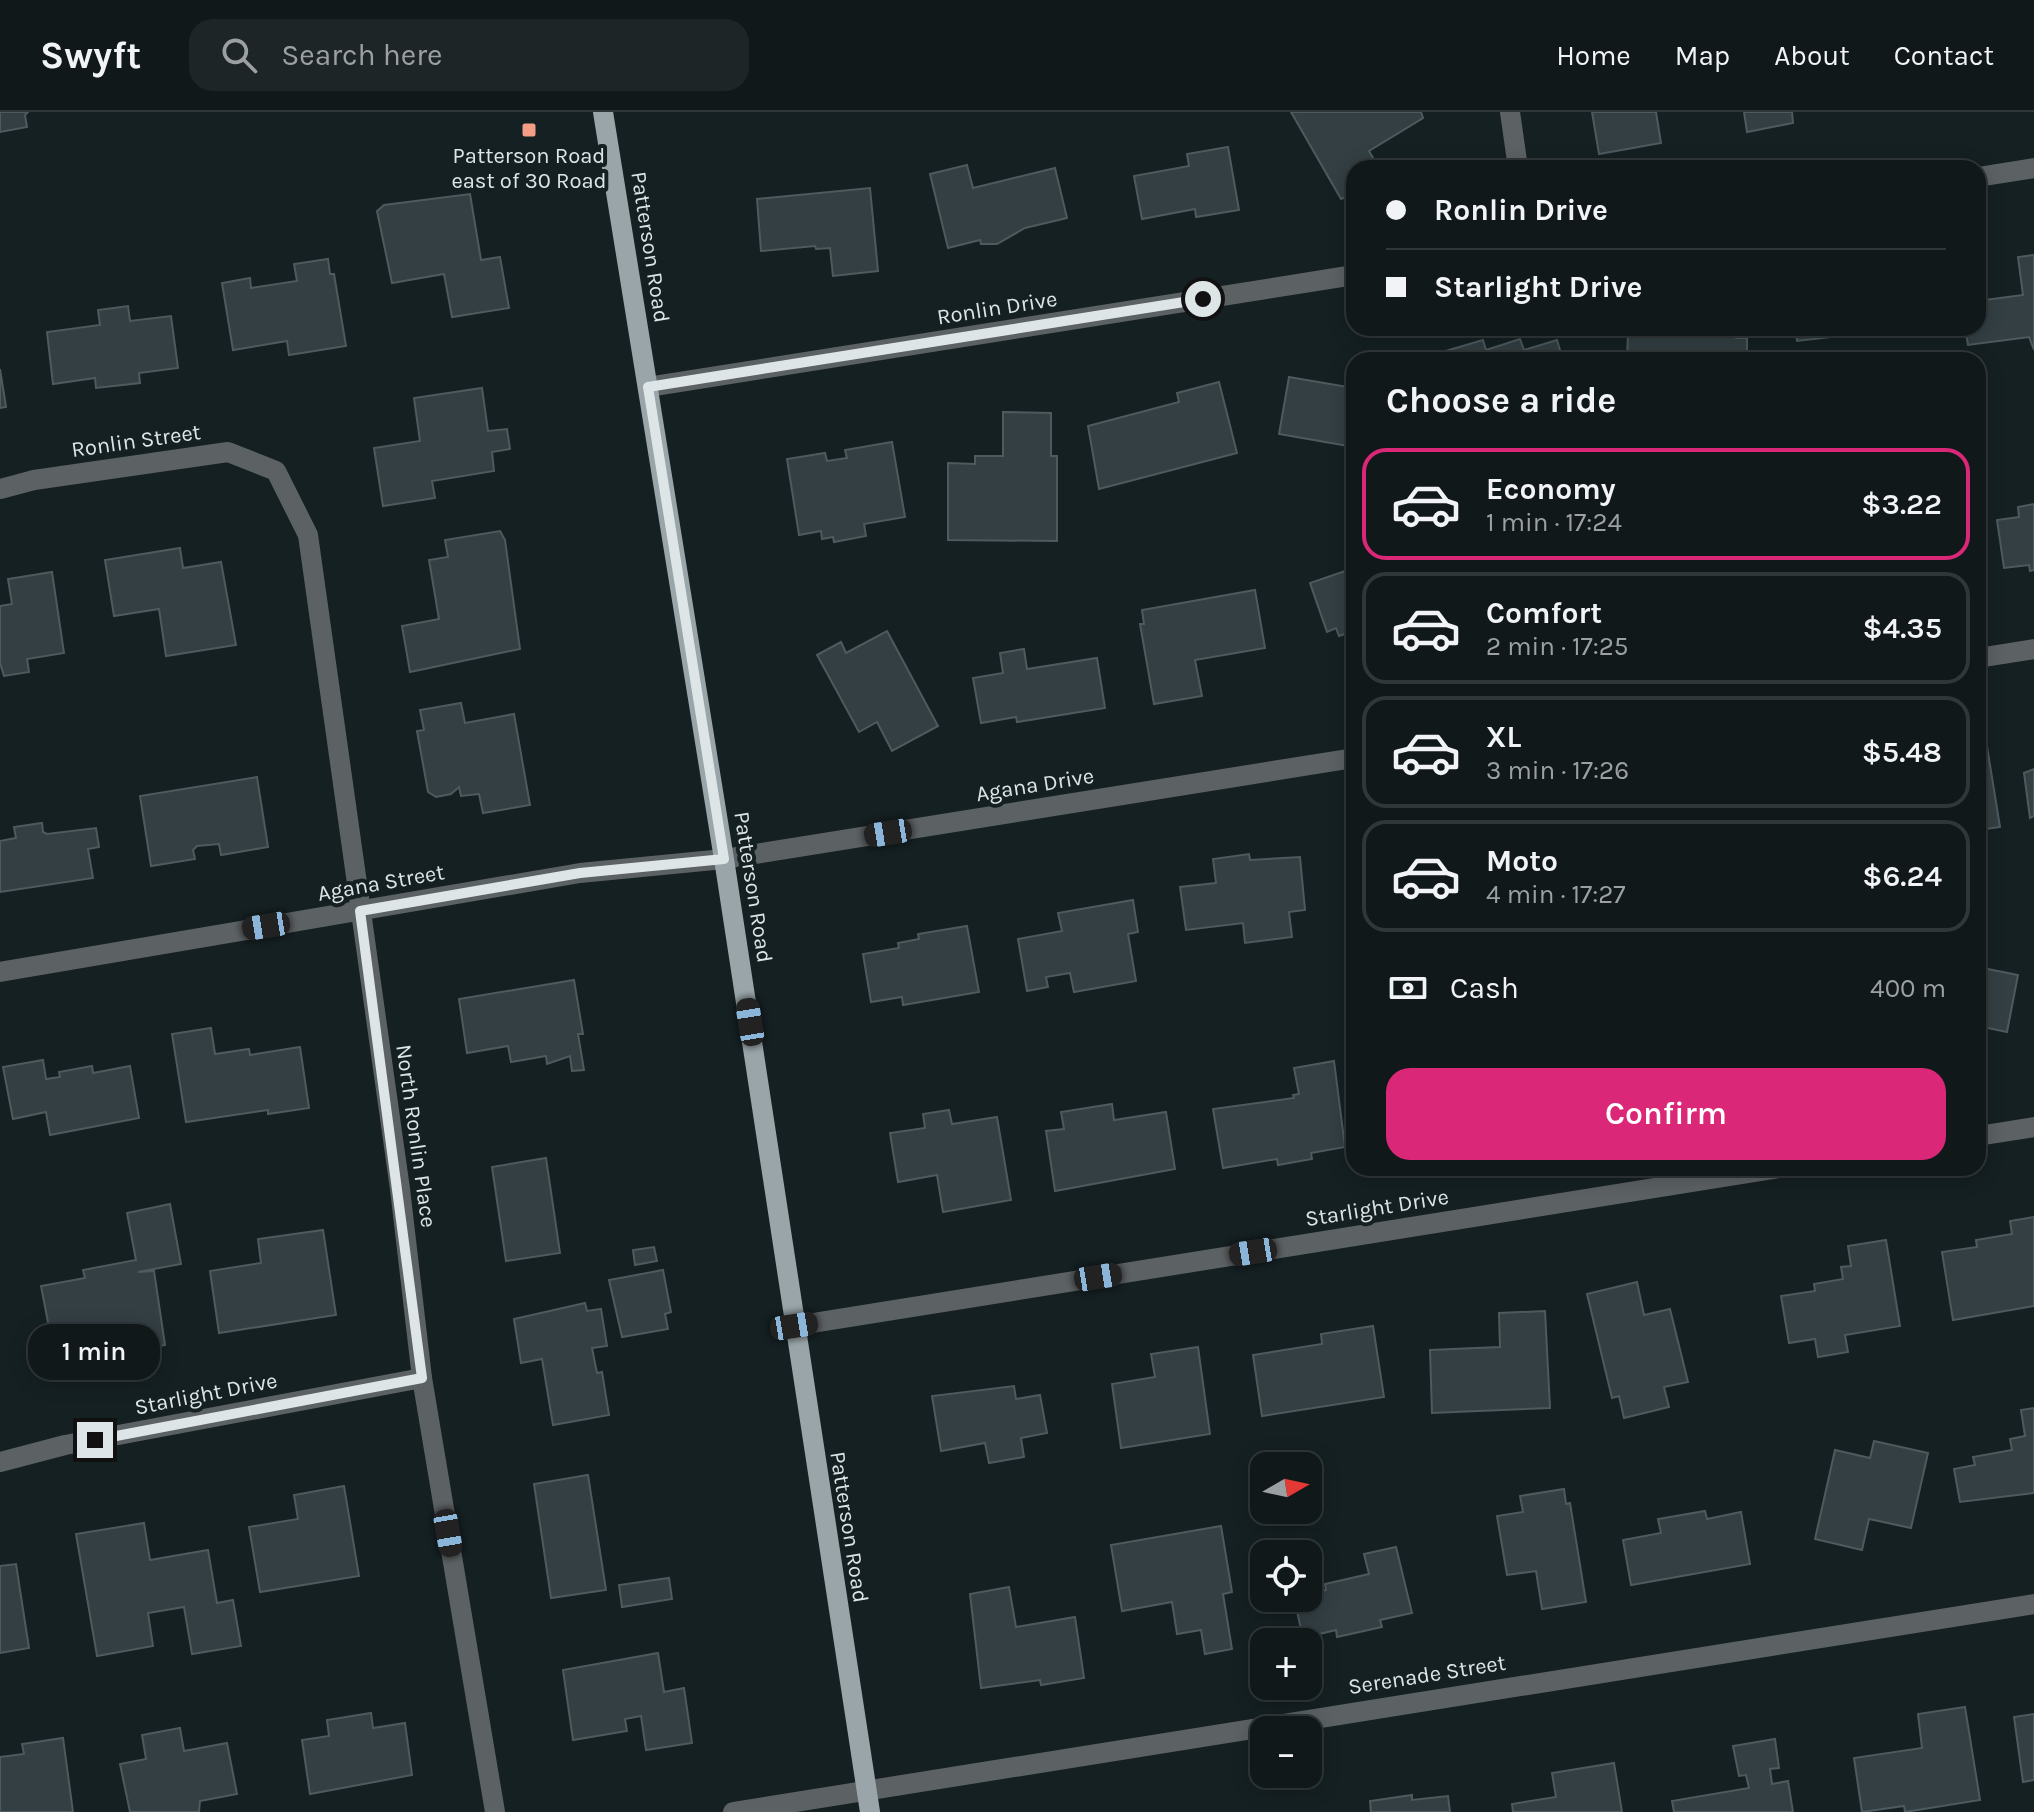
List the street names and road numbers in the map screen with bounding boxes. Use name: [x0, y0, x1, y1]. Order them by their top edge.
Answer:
street label: Patterson Road: [625, 170, 675, 324]
street label: Ronlin Drive: [935, 286, 1059, 330]
street label: Ronlin Street: [70, 419, 202, 463]
street label: Agana Drive: [974, 763, 1096, 807]
street label: Patterson Road: [728, 810, 778, 964]
street label: Agana Street: [316, 859, 446, 907]
street label: North Ronlin Place: [390, 1043, 442, 1229]
street label: Starlight Drive: [1303, 1184, 1451, 1232]
street label: Starlight Drive: [132, 1367, 280, 1421]
street label: Patterson Road: [824, 1450, 874, 1604]
street label: Serenade Street: [1346, 1650, 1508, 1700]

